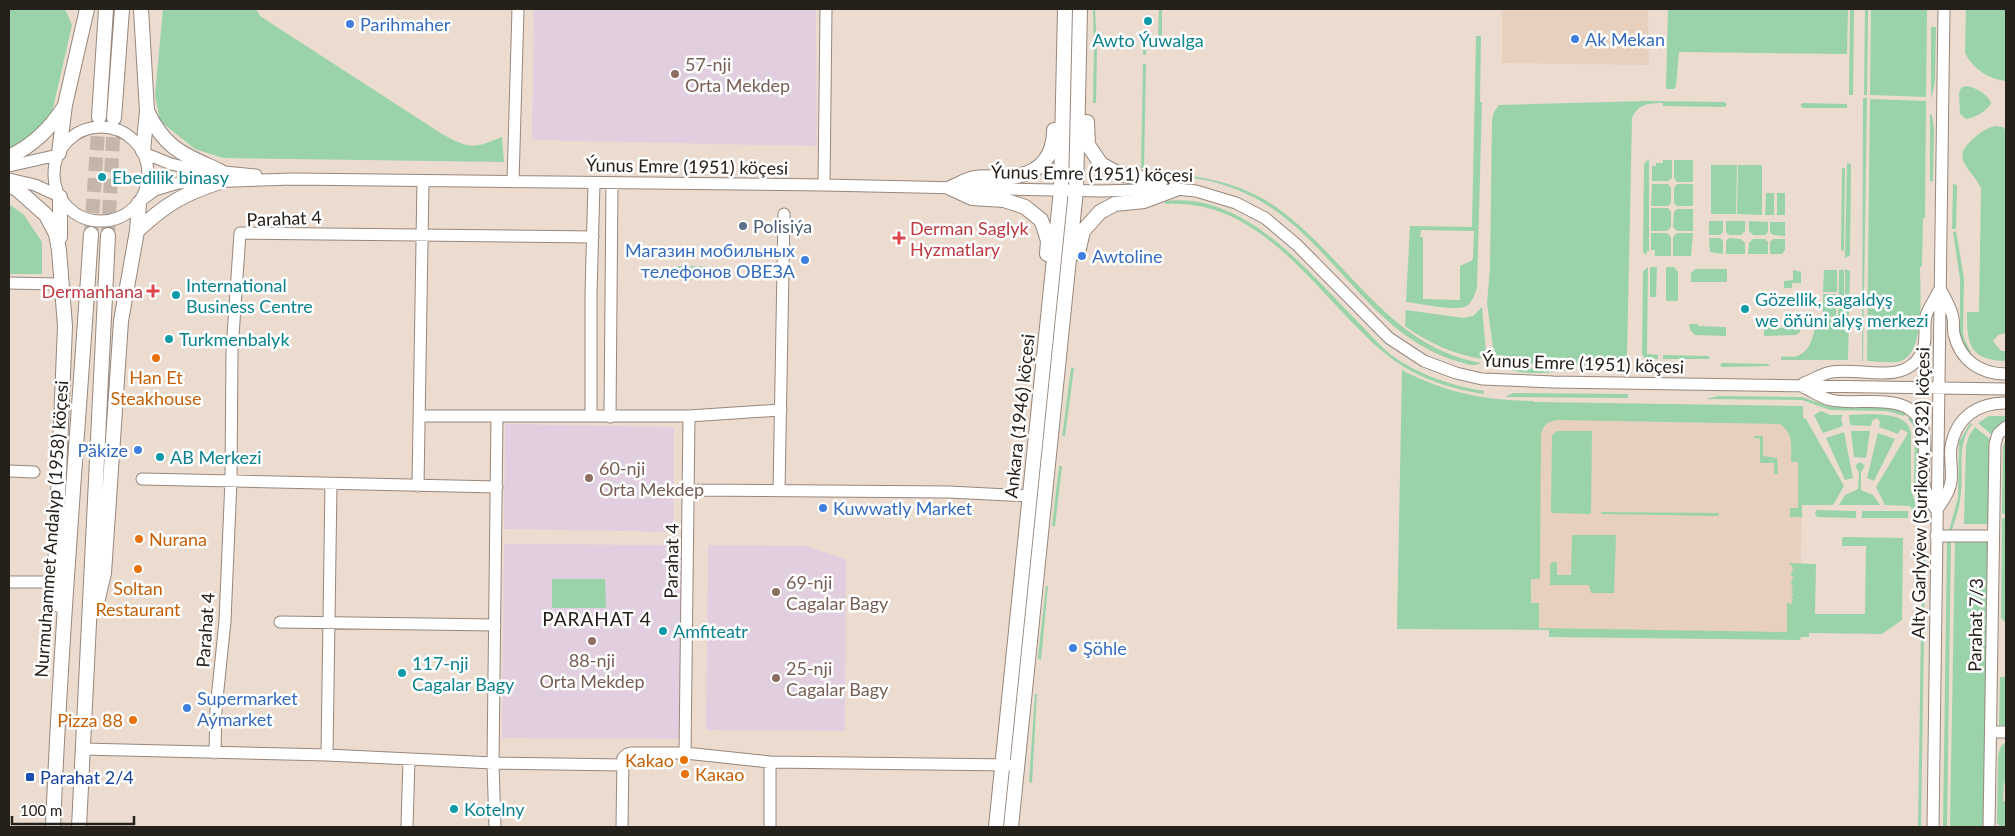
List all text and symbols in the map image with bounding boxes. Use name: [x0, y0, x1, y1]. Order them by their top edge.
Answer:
place label: Parihmaher: [360, 13, 451, 35]
marker: Awto Ýuwalga: [1142, 15, 1154, 27]
marker: Parihmaher: [344, 18, 356, 30]
place label: Ak Mekan: [1585, 28, 1665, 50]
place label: Awto Ýuwalga: [1092, 29, 1204, 51]
marker: Ak Mekan: [1569, 33, 1581, 45]
place label: 57-nji Orta Mekdep: [685, 53, 790, 96]
marker: 57-nji Orta Mekdep: [669, 68, 681, 80]
street label: Ýunus Emre (1951) köçesi: [586, 153, 788, 179]
street label: Ýunus Emre (1951) köçesi: [991, 160, 1193, 186]
place label: Ebedilik binasy: [112, 166, 230, 188]
marker: Ebedilik binasy: [96, 171, 108, 183]
street label: Parahat 4: [246, 206, 322, 230]
place label: Polisiýa: [753, 215, 812, 237]
place label: Derman Saglyk Hyzmatlary: [910, 217, 1029, 260]
marker: Polisiýa: [737, 220, 749, 232]
marker: Derman Saglyk Hyzmatlary: [892, 231, 906, 245]
place label: Магазин мобильных телефонов ОВЕЗА: [625, 239, 796, 282]
place label: Awtoline: [1092, 245, 1163, 267]
marker: Awtoline: [1076, 250, 1088, 262]
marker: Магазин мобильных телефонов ОВЕЗА: [799, 254, 811, 266]
place label: International Business Centre: [186, 274, 313, 317]
place label: Dermanhana: [42, 280, 143, 302]
marker: Dermanhana: [147, 285, 159, 297]
place label: Gözellik, sagaldyş we öňüni alyş merkezi: [1755, 288, 1929, 331]
marker: International Business Centre: [170, 289, 182, 301]
marker: Gözellik, sagaldyş we öňüni alyş merkezi: [1739, 303, 1751, 315]
place label: Turkmenbalyk: [179, 328, 290, 350]
marker: Turkmenbalyk: [163, 333, 175, 345]
street label: Ankara (1946) köçesi: [999, 333, 1039, 499]
street label: Alty Garlyýew (Surikow, 1932) köçesi: [1906, 347, 1934, 639]
street label: Ýunus Emre (1951) köçesi: [1481, 348, 1685, 378]
marker: Han Et Steakhouse: [150, 352, 162, 364]
place label: Han Et Steakhouse: [111, 366, 201, 409]
street label: Nurmuhammet Andalyp (1958) köçesi: [30, 380, 72, 678]
place label: Päkize: [78, 439, 128, 461]
marker: Päkize: [132, 444, 144, 456]
place label: AB Merkezi: [170, 446, 262, 468]
marker: AB Merkezi: [154, 451, 166, 463]
place label: 60-nji Orta Mekdep: [599, 457, 704, 500]
marker: 60-nji Orta Mekdep: [583, 472, 595, 484]
place label: Kuwwatly Market: [833, 497, 973, 519]
marker: Kuwwatly Market: [817, 502, 829, 514]
street label: Parahat 4: [659, 523, 683, 599]
place label: Nurana: [149, 528, 207, 550]
marker: Nurana: [133, 533, 145, 545]
marker: Soltan Restaurant: [132, 563, 144, 575]
place label: 69-nji Cagalar Bagy: [786, 571, 889, 614]
place label: Soltan Restaurant: [95, 577, 181, 620]
street label: Parahat 7/3: [1963, 578, 1987, 672]
marker: 69-nji Cagalar Bagy: [770, 586, 782, 598]
street label: Parahat 4: [191, 592, 219, 668]
district label: PARAHAT 4: [542, 607, 652, 630]
place label: Amfiteatr: [673, 620, 748, 642]
marker: Amfiteatr: [657, 625, 669, 637]
marker: 88-nji Orta Mekdep: [586, 635, 598, 647]
place label: Şöhle: [1083, 637, 1127, 659]
marker: Şöhle: [1067, 642, 1079, 654]
place label: 88-nji Orta Mekdep: [539, 649, 645, 692]
place label: 117-nji Cagalar Bagy: [412, 652, 515, 695]
place label: 25-nji Cagalar Bagy: [786, 657, 889, 700]
marker: 117-nji Cagalar Bagy: [396, 667, 408, 679]
marker: 25-nji Cagalar Bagy: [770, 672, 782, 684]
place label: Supermarket Aýmarket: [197, 687, 298, 730]
marker: Supermarket Aýmarket: [181, 702, 193, 714]
place label: Pizza 88: [57, 709, 123, 731]
marker: Pizza 88: [127, 714, 139, 726]
place label: Kakao: [625, 749, 674, 771]
marker: Kakao: [678, 754, 690, 766]
place label: Какао: [695, 763, 744, 785]
place label: Parahat 2/4: [40, 766, 134, 788]
marker: Какао: [679, 768, 691, 780]
marker: Parahat 2/4: [24, 771, 36, 783]
scale bar: [12, 794, 135, 826]
place label: Kotelny: [464, 798, 525, 820]
text: 100 m: [20, 801, 62, 819]
marker: Kotelny: [448, 803, 460, 815]

